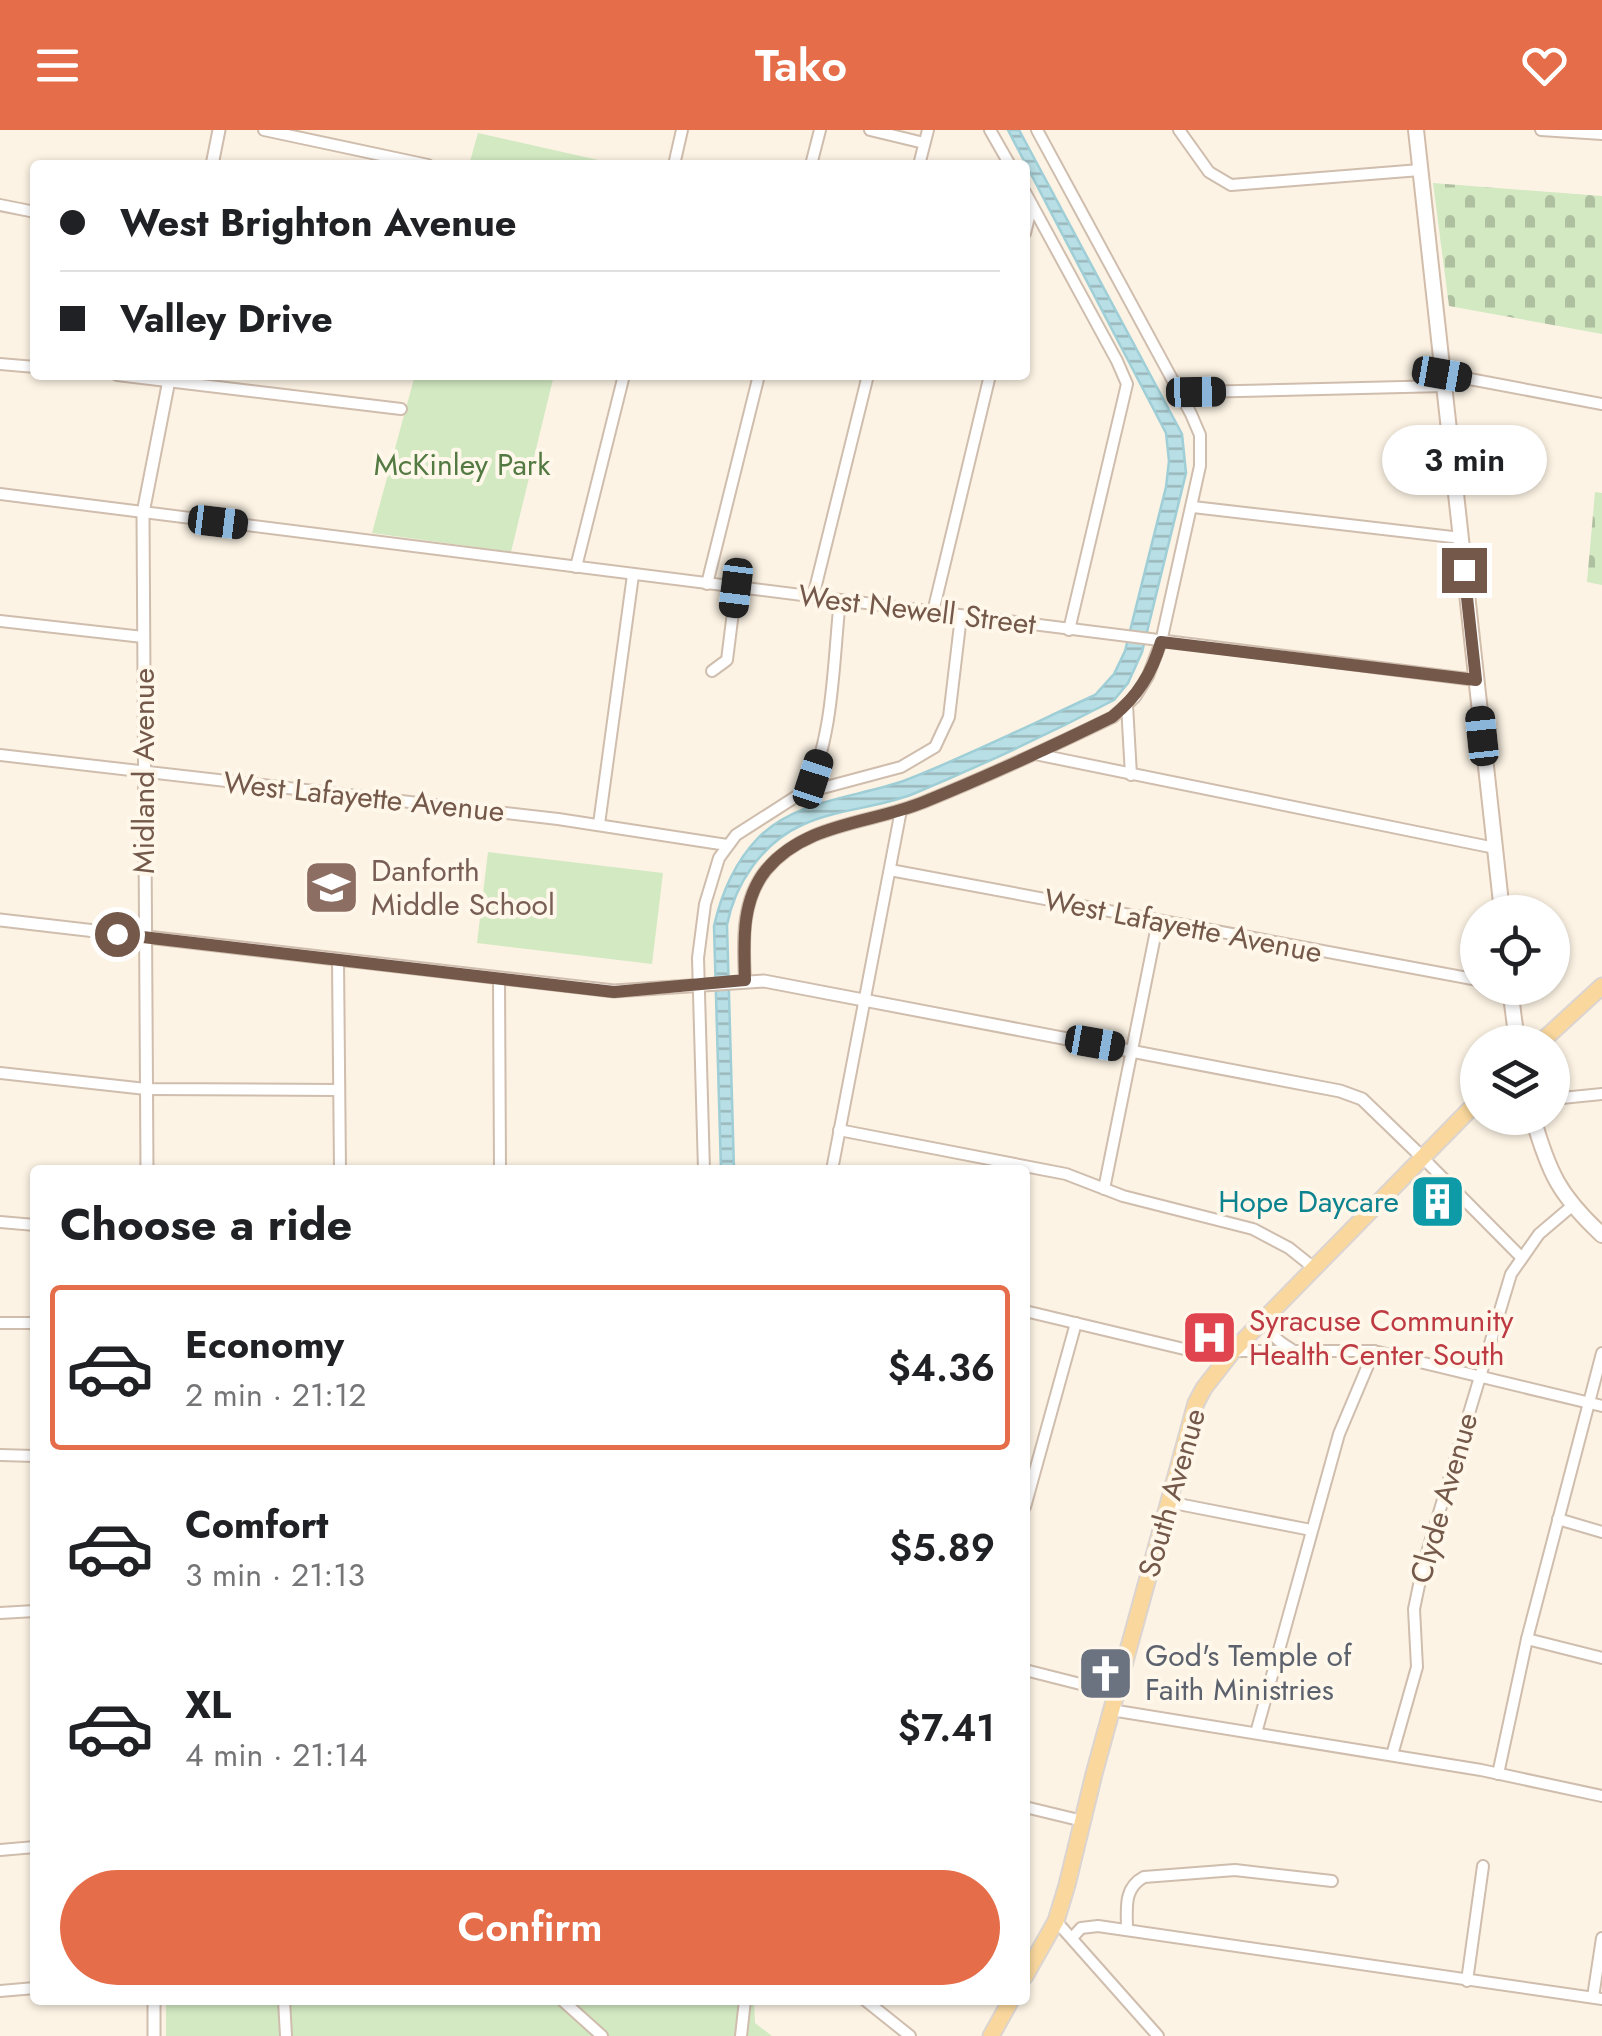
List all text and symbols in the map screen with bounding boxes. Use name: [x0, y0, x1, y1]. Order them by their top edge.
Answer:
text: Tako: [755, 33, 847, 98]
icon: menu: [30, 38, 85, 93]
icon: heart: [1517, 38, 1572, 93]
text: West Brighton Avenue: [120, 195, 517, 250]
text: Valley Drive: [120, 291, 333, 346]
car: [1410, 354, 1474, 394]
car: [1166, 376, 1226, 408]
callout: 3 min: [1382, 425, 1546, 495]
text: 3 min: [1424, 437, 1505, 483]
park label: McKinley Park: [374, 443, 551, 486]
car: [186, 503, 250, 541]
route end: [1442, 548, 1487, 593]
car: [717, 556, 755, 620]
street label: West Newell Street: [796, 574, 1039, 646]
street label: Midland Avenue: [122, 668, 165, 874]
car: [1464, 705, 1500, 767]
car: [789, 746, 837, 812]
street label: West Lafayette Avenue: [221, 760, 507, 833]
place label: Danforth Middle School: [371, 849, 555, 926]
school or university icon: Danforth Middle School: [302, 858, 362, 918]
street label: West Lafayette Avenue: [1040, 877, 1326, 974]
map controls: [1460, 895, 1570, 1135]
button: locate: [1460, 895, 1570, 1005]
route start: [95, 912, 140, 957]
car: [1063, 1023, 1127, 1063]
button: layers: [1460, 1025, 1570, 1135]
building icon: Hope Daycare: [1408, 1172, 1468, 1232]
place label: Hope Daycare: [1218, 1180, 1399, 1223]
text: Choose a ride: [60, 1192, 352, 1257]
place label: Syracuse Community Health Center South: [1249, 1299, 1514, 1376]
hospital icon: Syracuse Community Health Center South: [1180, 1308, 1240, 1368]
text: Economy: [185, 1317, 344, 1372]
icon: car: [65, 1323, 155, 1413]
text: $4.36: [888, 1340, 995, 1395]
text: 2 min · 21:12: [185, 1372, 367, 1418]
street label: South Avenue: [1127, 1403, 1216, 1582]
street label: Clyde Avenue: [1399, 1408, 1488, 1588]
text: Comfort: [185, 1497, 328, 1552]
icon: car: [65, 1503, 155, 1593]
text: $5.89: [889, 1520, 995, 1575]
text: 3 min · 21:13: [185, 1552, 365, 1598]
place label: God's Temple of Faith Ministries: [1145, 1634, 1353, 1711]
church icon: God's Temple of Faith Ministries: [1076, 1643, 1136, 1703]
text: XL: [185, 1677, 231, 1732]
icon: car: [65, 1683, 155, 1773]
text: $7.41: [898, 1700, 995, 1755]
text: 4 min · 21:14: [185, 1732, 367, 1778]
button: Confirm: [60, 1870, 1000, 1985]

